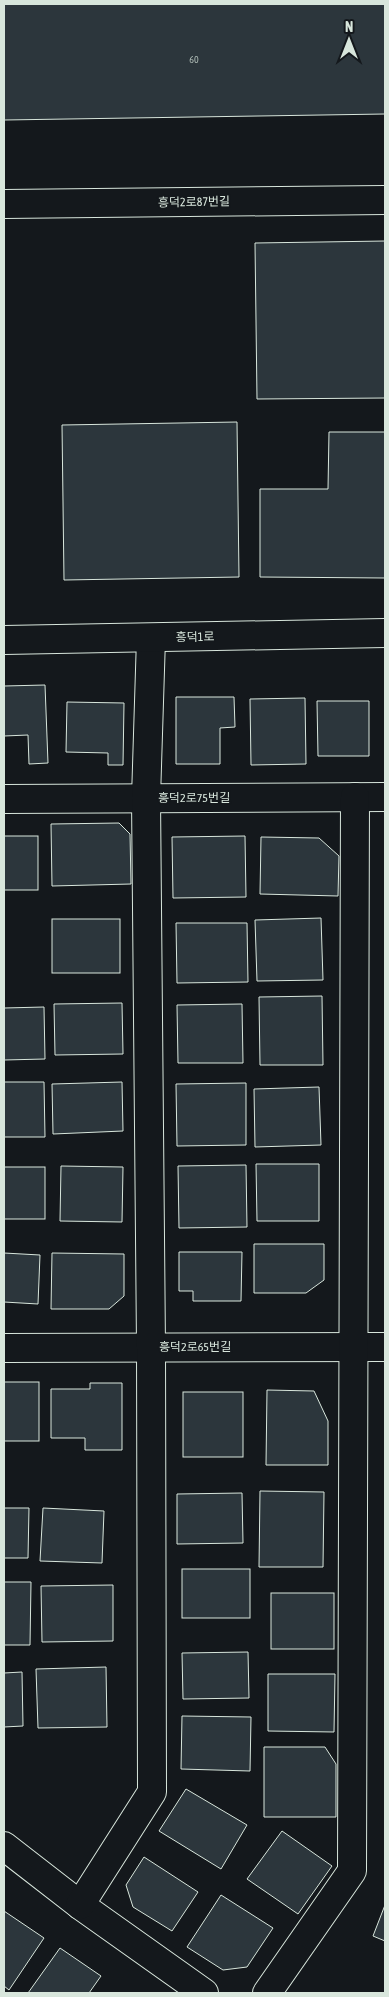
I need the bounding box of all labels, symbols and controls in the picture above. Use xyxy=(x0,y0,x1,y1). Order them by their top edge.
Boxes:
north arrow xyxy=(324,15,374,65)
text: N xyxy=(345,19,353,35)
house number: 60 xyxy=(189,54,199,65)
street label: 흥덕2로87번길 xyxy=(158,194,230,210)
street label: 흥덕1로 xyxy=(175,630,215,644)
street label: 흥덕2로75번길 xyxy=(158,791,230,805)
street label: 흥덕2로65번길 xyxy=(159,1340,231,1354)

